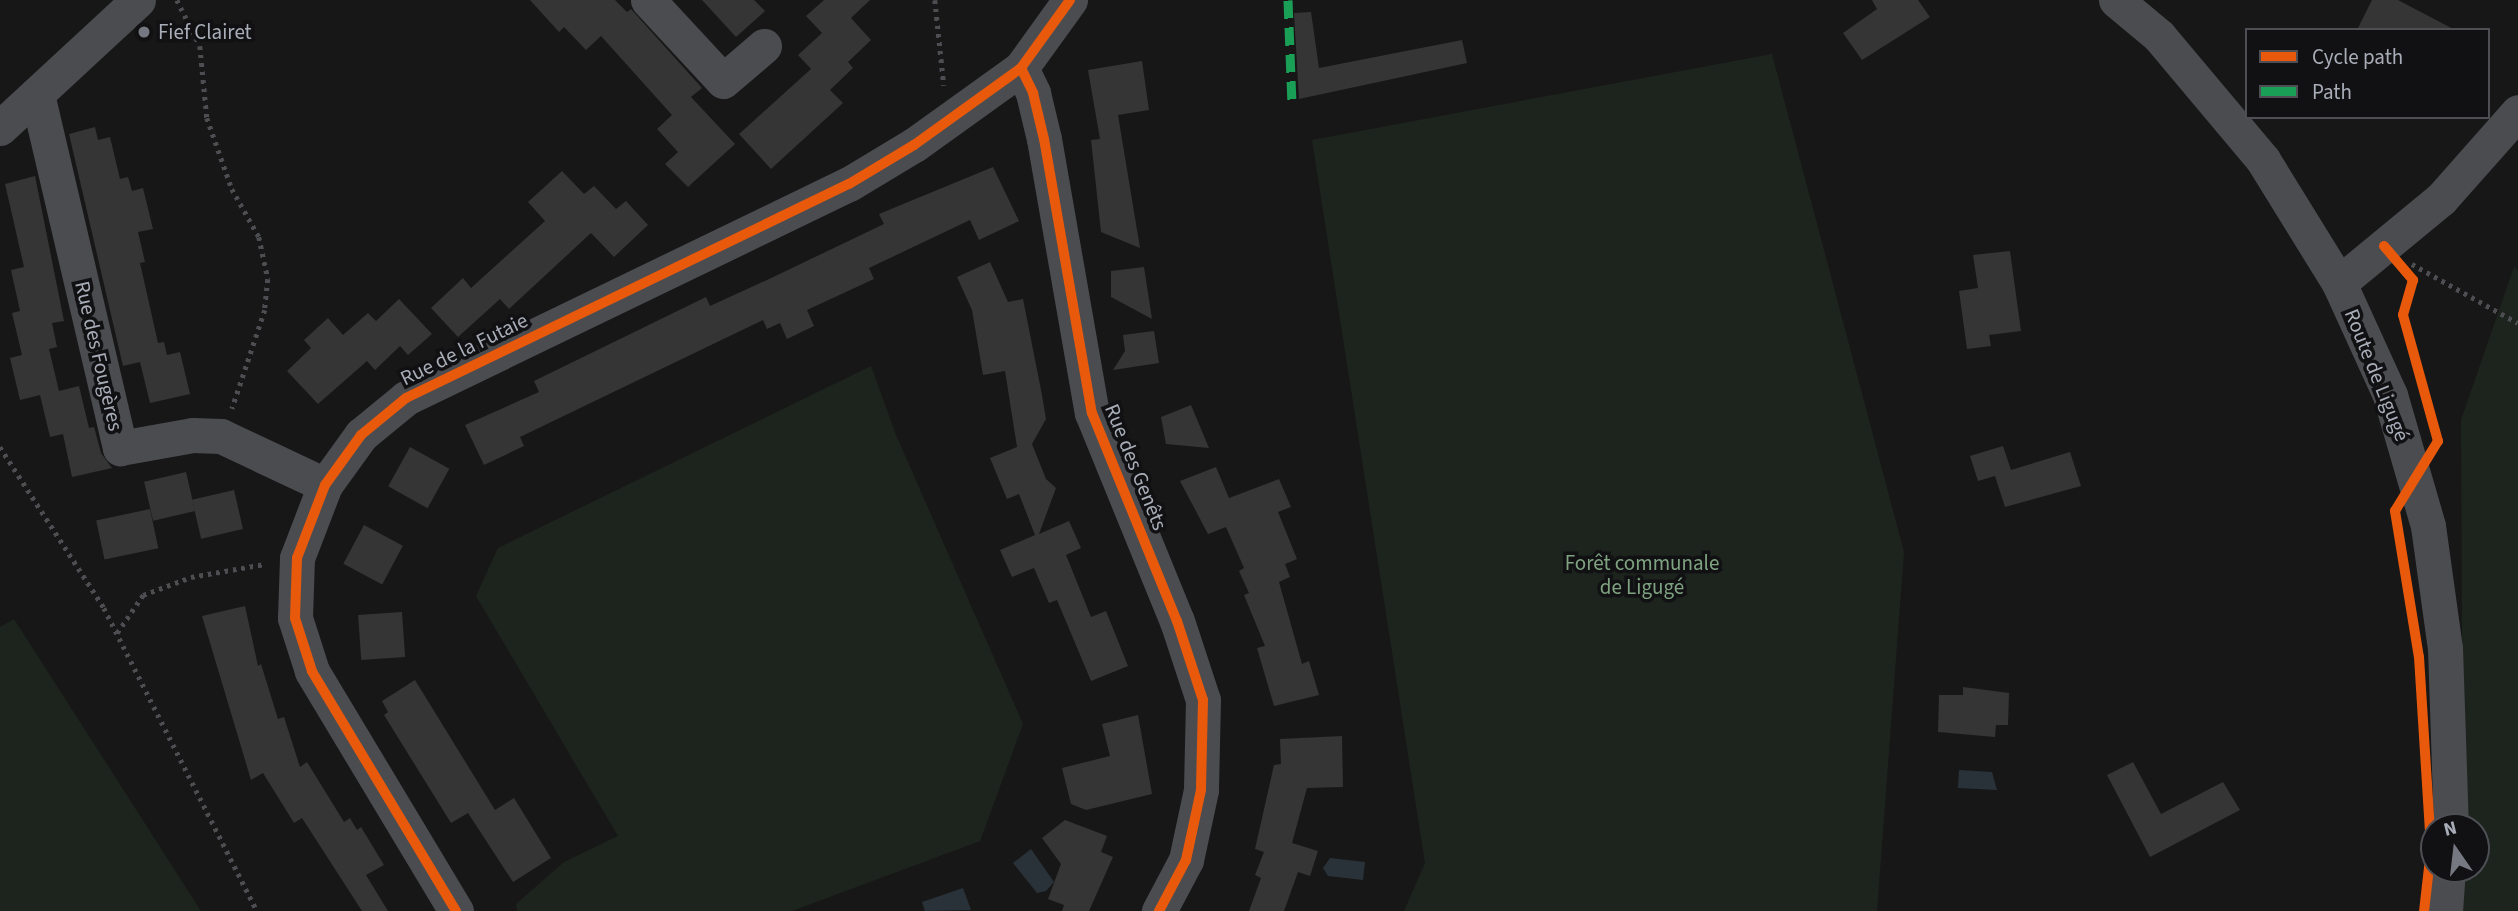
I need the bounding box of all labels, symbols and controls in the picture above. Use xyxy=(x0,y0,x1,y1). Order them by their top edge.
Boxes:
place label: Fief Clairet xyxy=(158,19,252,45)
marker: Fief Clairet xyxy=(136,24,152,40)
legend xyxy=(2245,28,2490,119)
text: Cycle path xyxy=(2312,42,2403,72)
text: Path xyxy=(2312,77,2352,107)
street label: Rue des Fougères xyxy=(70,279,128,433)
street label: Route de Ligugé xyxy=(2339,305,2415,445)
street label: Rue de la Futaie xyxy=(396,307,532,391)
street label: Rue des Genêts xyxy=(1099,400,1173,534)
park label: Forêt communale de Ligugé xyxy=(1565,550,1719,600)
north arrow xyxy=(2420,813,2490,883)
text: N xyxy=(2441,814,2460,844)

